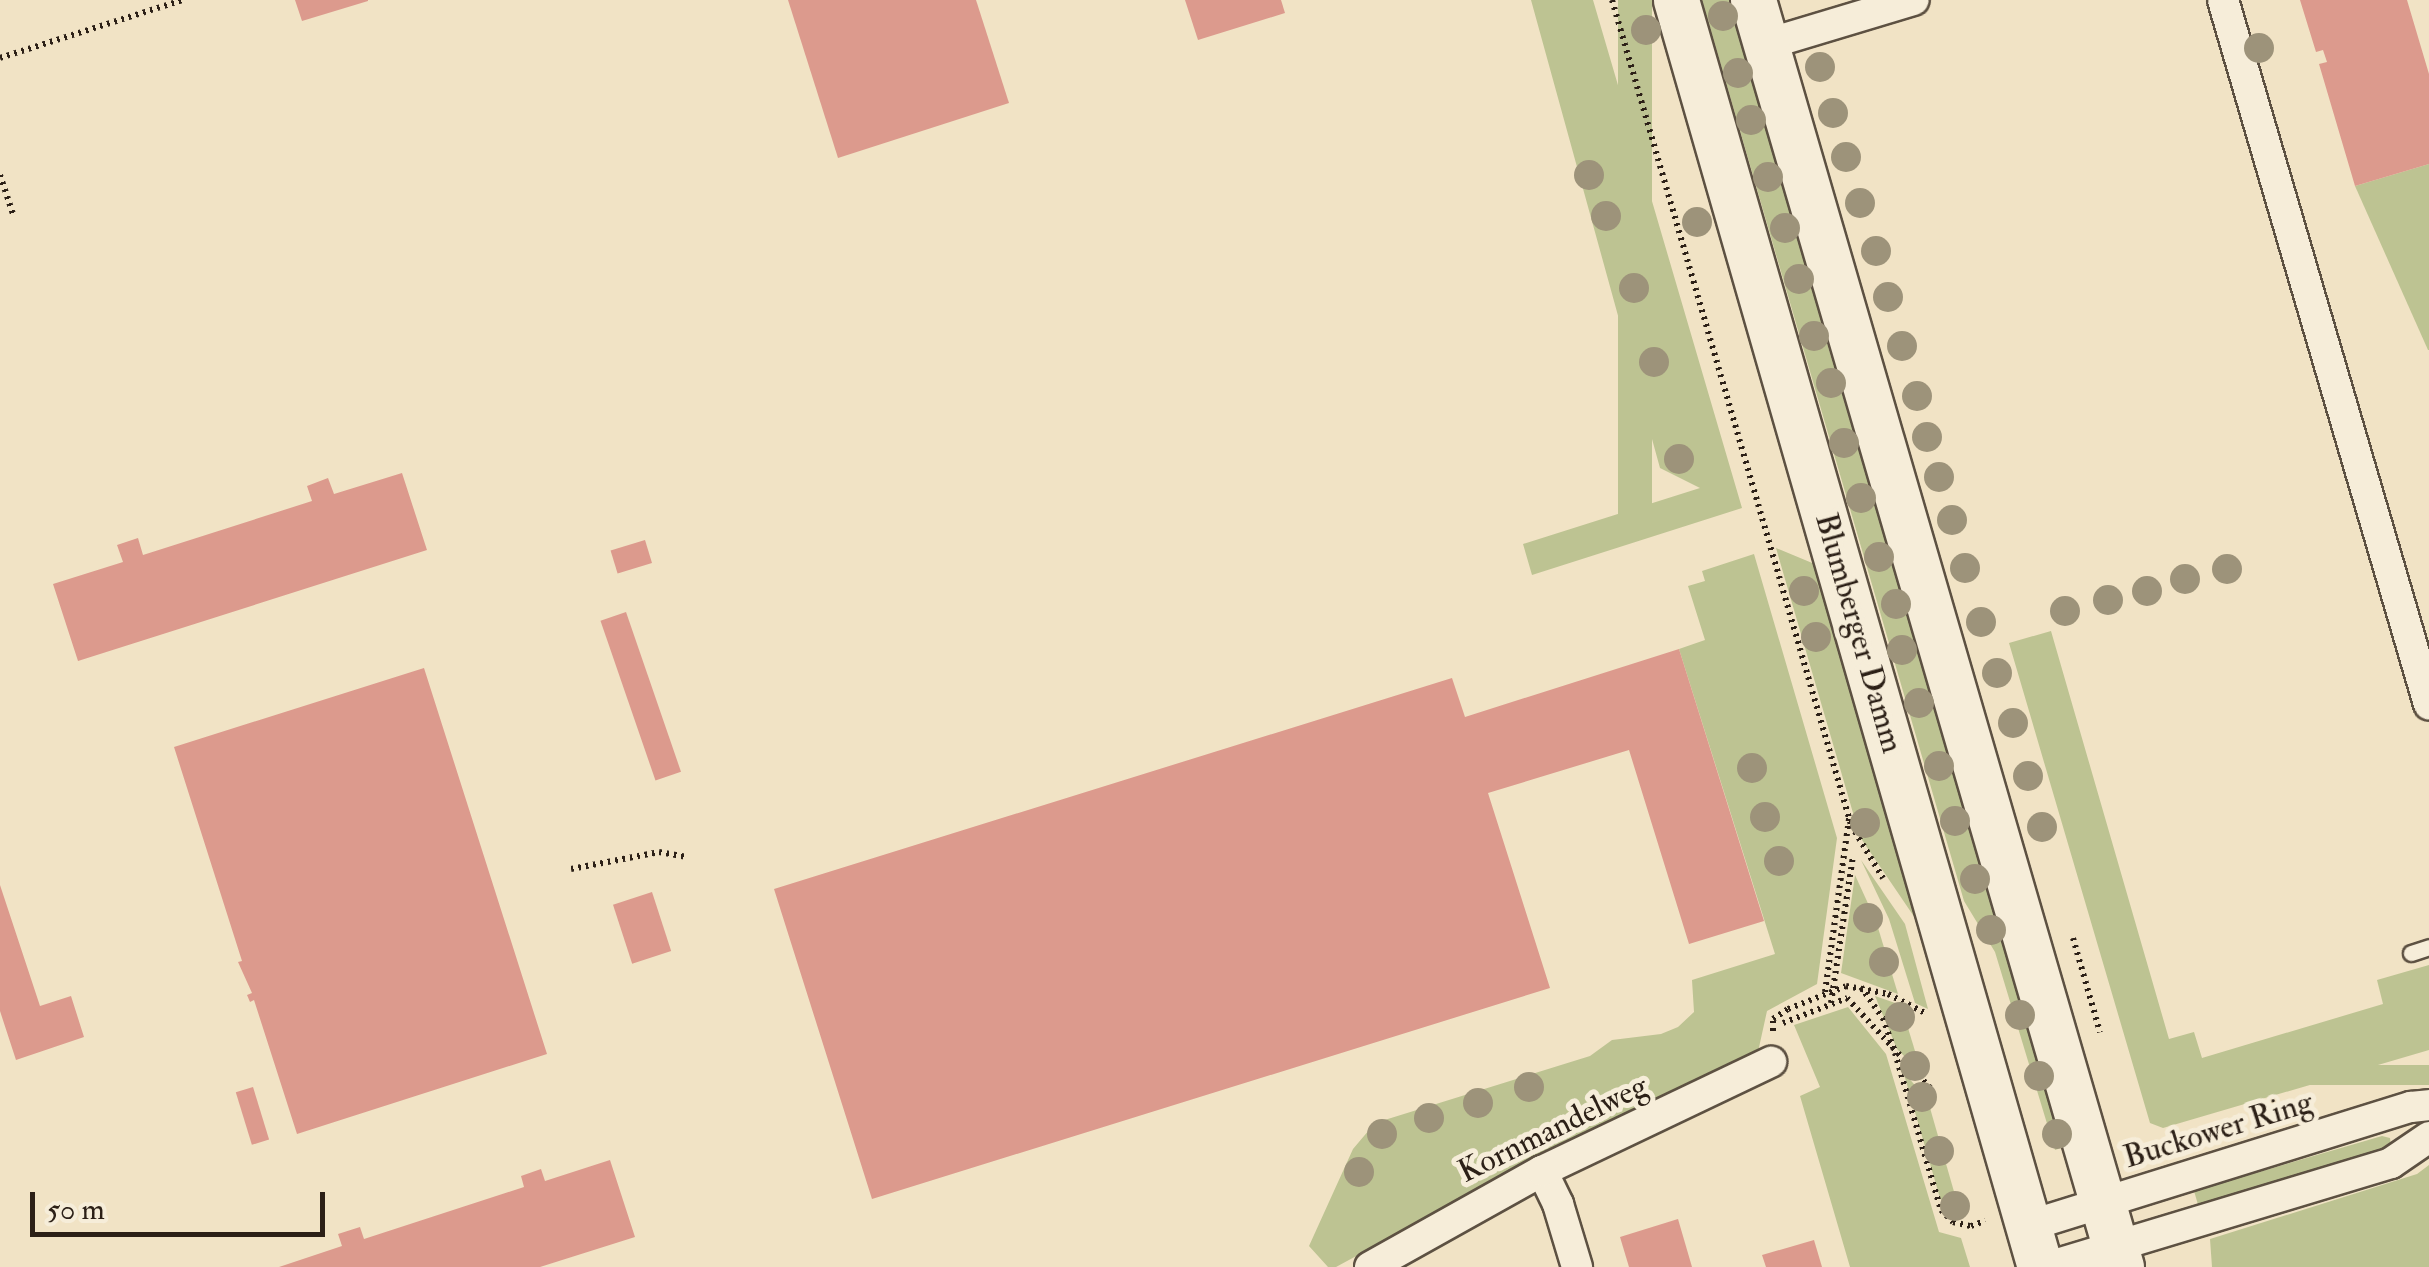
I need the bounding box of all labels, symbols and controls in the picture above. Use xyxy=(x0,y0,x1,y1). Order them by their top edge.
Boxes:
street label: Blumberger Damm xyxy=(1806,509,1912,757)
street label: Kornmandelweg xyxy=(1452,1067,1654,1191)
street label: Buckower Ring xyxy=(2119,1083,2317,1177)
scale bar xyxy=(35,1172,330,1234)
text: 50 m xyxy=(47,1191,105,1228)

